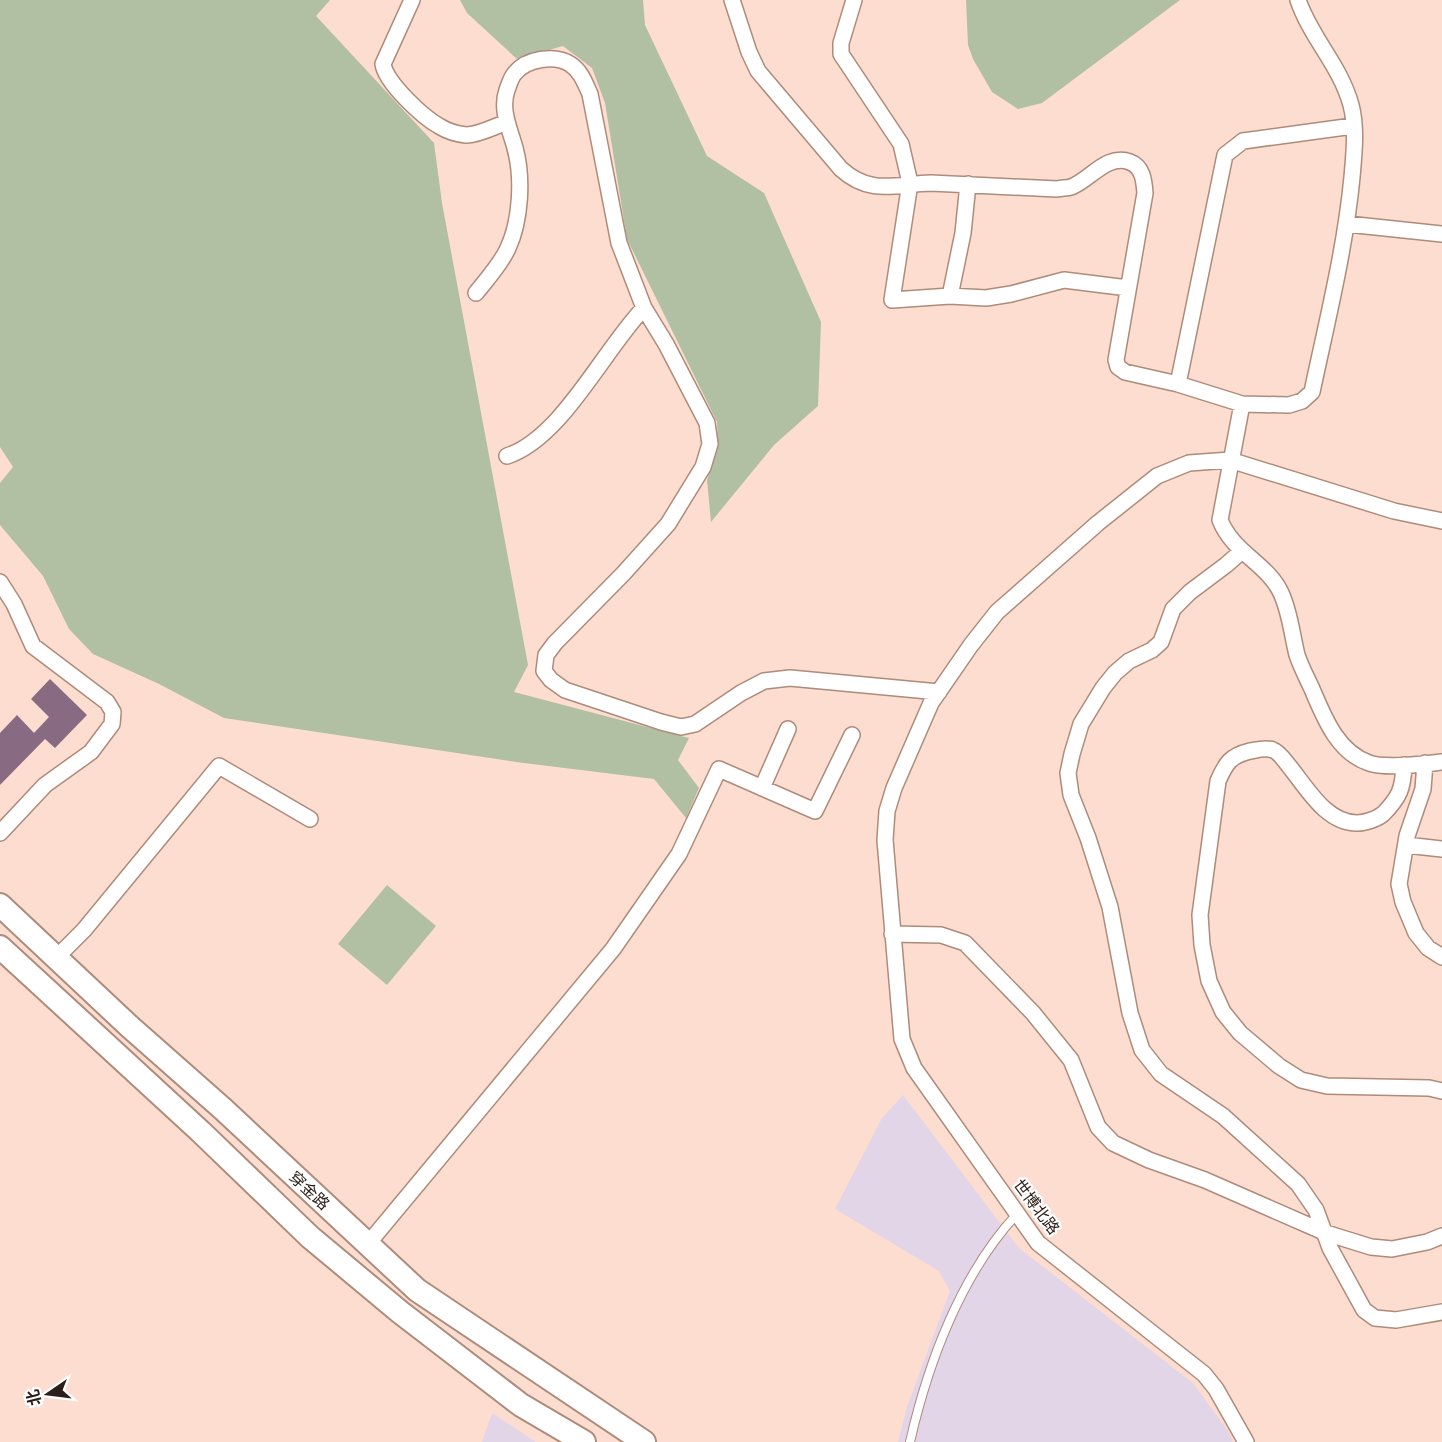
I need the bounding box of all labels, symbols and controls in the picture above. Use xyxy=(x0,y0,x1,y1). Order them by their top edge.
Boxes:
street label: 穿金路 xyxy=(284,1167,334,1215)
street label: 世博北路 xyxy=(1008,1175,1064,1239)
north arrow xyxy=(18,1364,78,1424)
text: 北 xyxy=(22,1387,47,1408)

